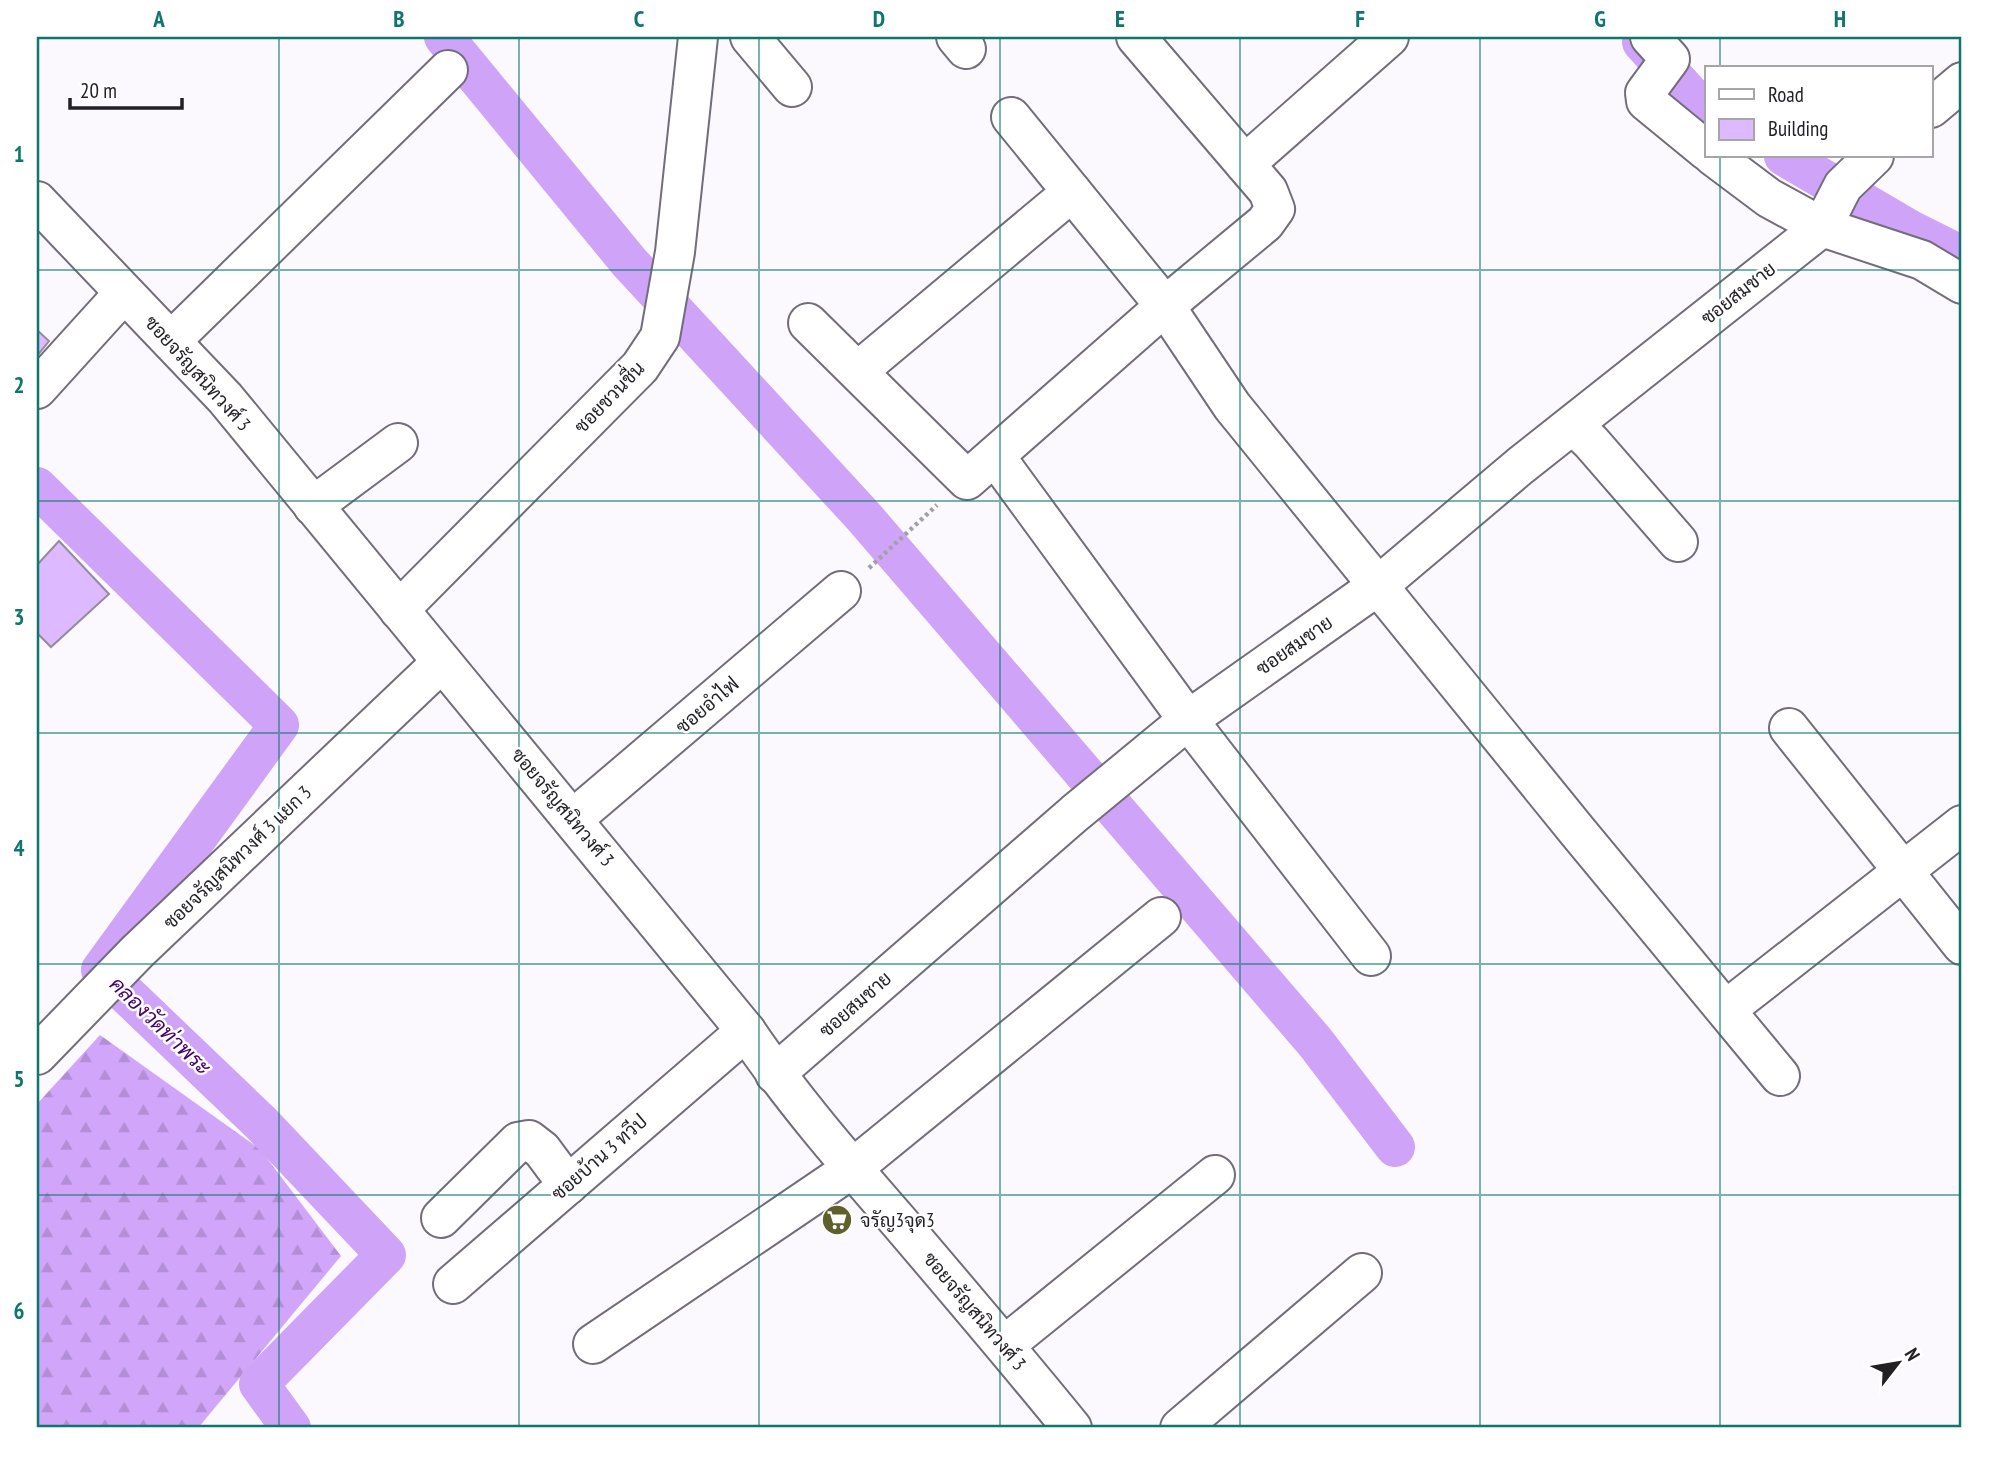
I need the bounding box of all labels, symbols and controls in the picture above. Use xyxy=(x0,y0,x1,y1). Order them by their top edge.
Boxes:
text: A xyxy=(152,4,165,33)
text: B xyxy=(393,4,405,33)
text: C xyxy=(634,4,645,33)
text: D xyxy=(873,4,885,33)
text: E xyxy=(1115,4,1125,33)
text: F xyxy=(1355,4,1365,33)
text: G xyxy=(1594,4,1606,33)
text: H xyxy=(1834,4,1846,33)
scale bar xyxy=(70,66,182,110)
legend xyxy=(1705,66,1932,158)
text: 20 m xyxy=(80,77,117,104)
text: Road xyxy=(1768,81,1804,108)
text: Building xyxy=(1768,115,1828,142)
text: 1 xyxy=(14,139,25,168)
street label: ซอยสมชาย xyxy=(1696,256,1780,330)
street label: ซอยจรัญสนิทวงศ์ 3 xyxy=(140,310,256,436)
street label: ซอยชวนชื่น xyxy=(565,353,649,438)
text: 2 xyxy=(14,370,25,399)
text: 3 xyxy=(14,602,25,631)
street label: ซอยสมชาย xyxy=(1251,610,1337,680)
street label: ซอยอำไฟ xyxy=(670,672,744,738)
street label: ซอยจรัญสนิทวงศ์ 3 xyxy=(506,743,620,871)
street label: ซอยจรัญสนิทวงศ์ 3 แยก 3 xyxy=(158,780,316,934)
text: 4 xyxy=(14,833,25,862)
street label: ซอยสมชาย xyxy=(814,966,896,1042)
water label: คลองวัดท่าพระ xyxy=(104,971,217,1081)
text: 5 xyxy=(14,1064,25,1093)
street label: ซอยบ้าน 3 ทวีป xyxy=(546,1109,652,1205)
supermarket icon: จรัญ3จุด3 xyxy=(820,1203,854,1237)
place label: จรัญ3จุด3 xyxy=(860,1208,934,1233)
street label: ซอยจรัญสนิทวงศ์ 3 xyxy=(918,1247,1032,1375)
text: 6 xyxy=(14,1296,25,1325)
north arrow xyxy=(1862,1328,1932,1398)
text: N xyxy=(1900,1344,1926,1365)

